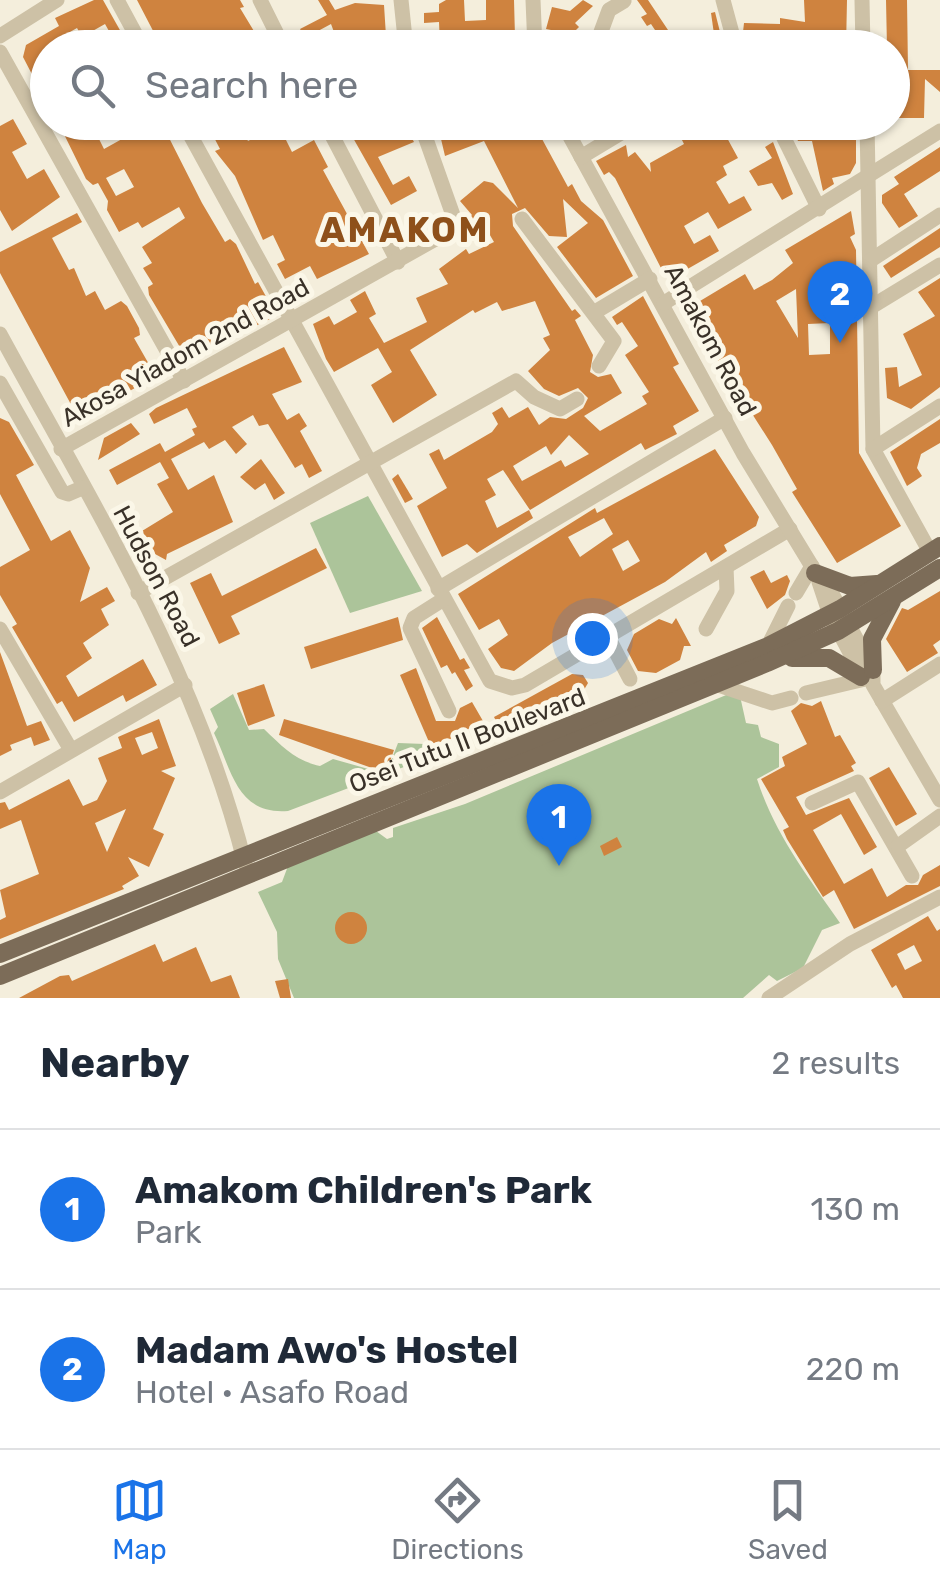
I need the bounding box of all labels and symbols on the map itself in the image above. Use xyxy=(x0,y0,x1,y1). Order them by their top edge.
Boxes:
district label: AMAKOM xyxy=(320,209,490,251)
street label: Amakom Road xyxy=(659,260,763,421)
pin: 2 xyxy=(808,260,872,343)
street label: Akosa Yiadom 2nd Road xyxy=(56,272,314,433)
street label: Hudson Road xyxy=(107,501,206,652)
your location xyxy=(567,613,618,664)
street label: Osei Tutu II Boulevard xyxy=(345,682,589,799)
pin: 1 xyxy=(526,784,592,866)

